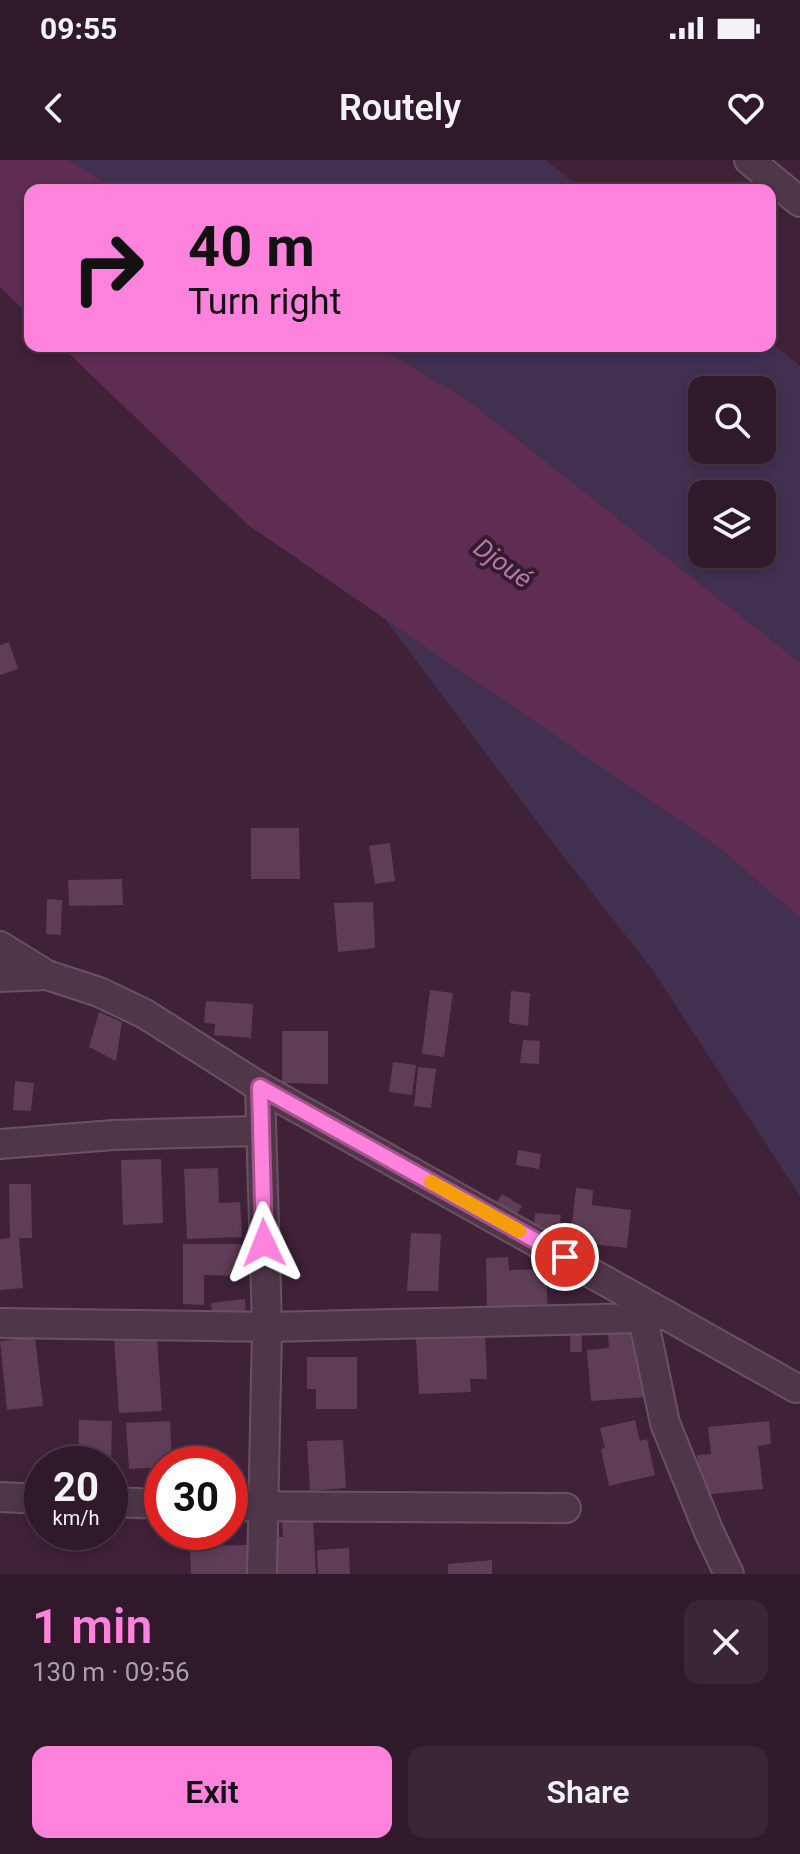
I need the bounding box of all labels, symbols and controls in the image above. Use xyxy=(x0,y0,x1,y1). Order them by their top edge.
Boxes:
text: 09:55 xyxy=(40,11,117,46)
icon: back xyxy=(32,86,76,130)
icon: heart xyxy=(724,86,768,130)
text: Routely xyxy=(339,87,461,129)
text: 40 m xyxy=(188,214,315,280)
icon: right xyxy=(56,216,160,320)
text: Turn right xyxy=(188,281,341,323)
map controls xyxy=(688,376,776,568)
button: search xyxy=(688,376,776,464)
button: layers xyxy=(688,480,776,568)
water label: Djoué xyxy=(468,532,538,594)
position arrow xyxy=(222,1201,306,1285)
pin xyxy=(531,1223,599,1291)
icon: arrive xyxy=(543,1235,587,1279)
speed limit sign: 30 xyxy=(144,1446,248,1550)
text: 20 xyxy=(53,1464,99,1511)
text: km/h xyxy=(53,1506,99,1530)
text: 1 min xyxy=(32,1598,152,1655)
button: close xyxy=(684,1600,768,1684)
text: 130 m · 09:56 xyxy=(32,1657,190,1687)
button: Exit xyxy=(32,1746,392,1838)
button: Share xyxy=(408,1746,768,1838)

